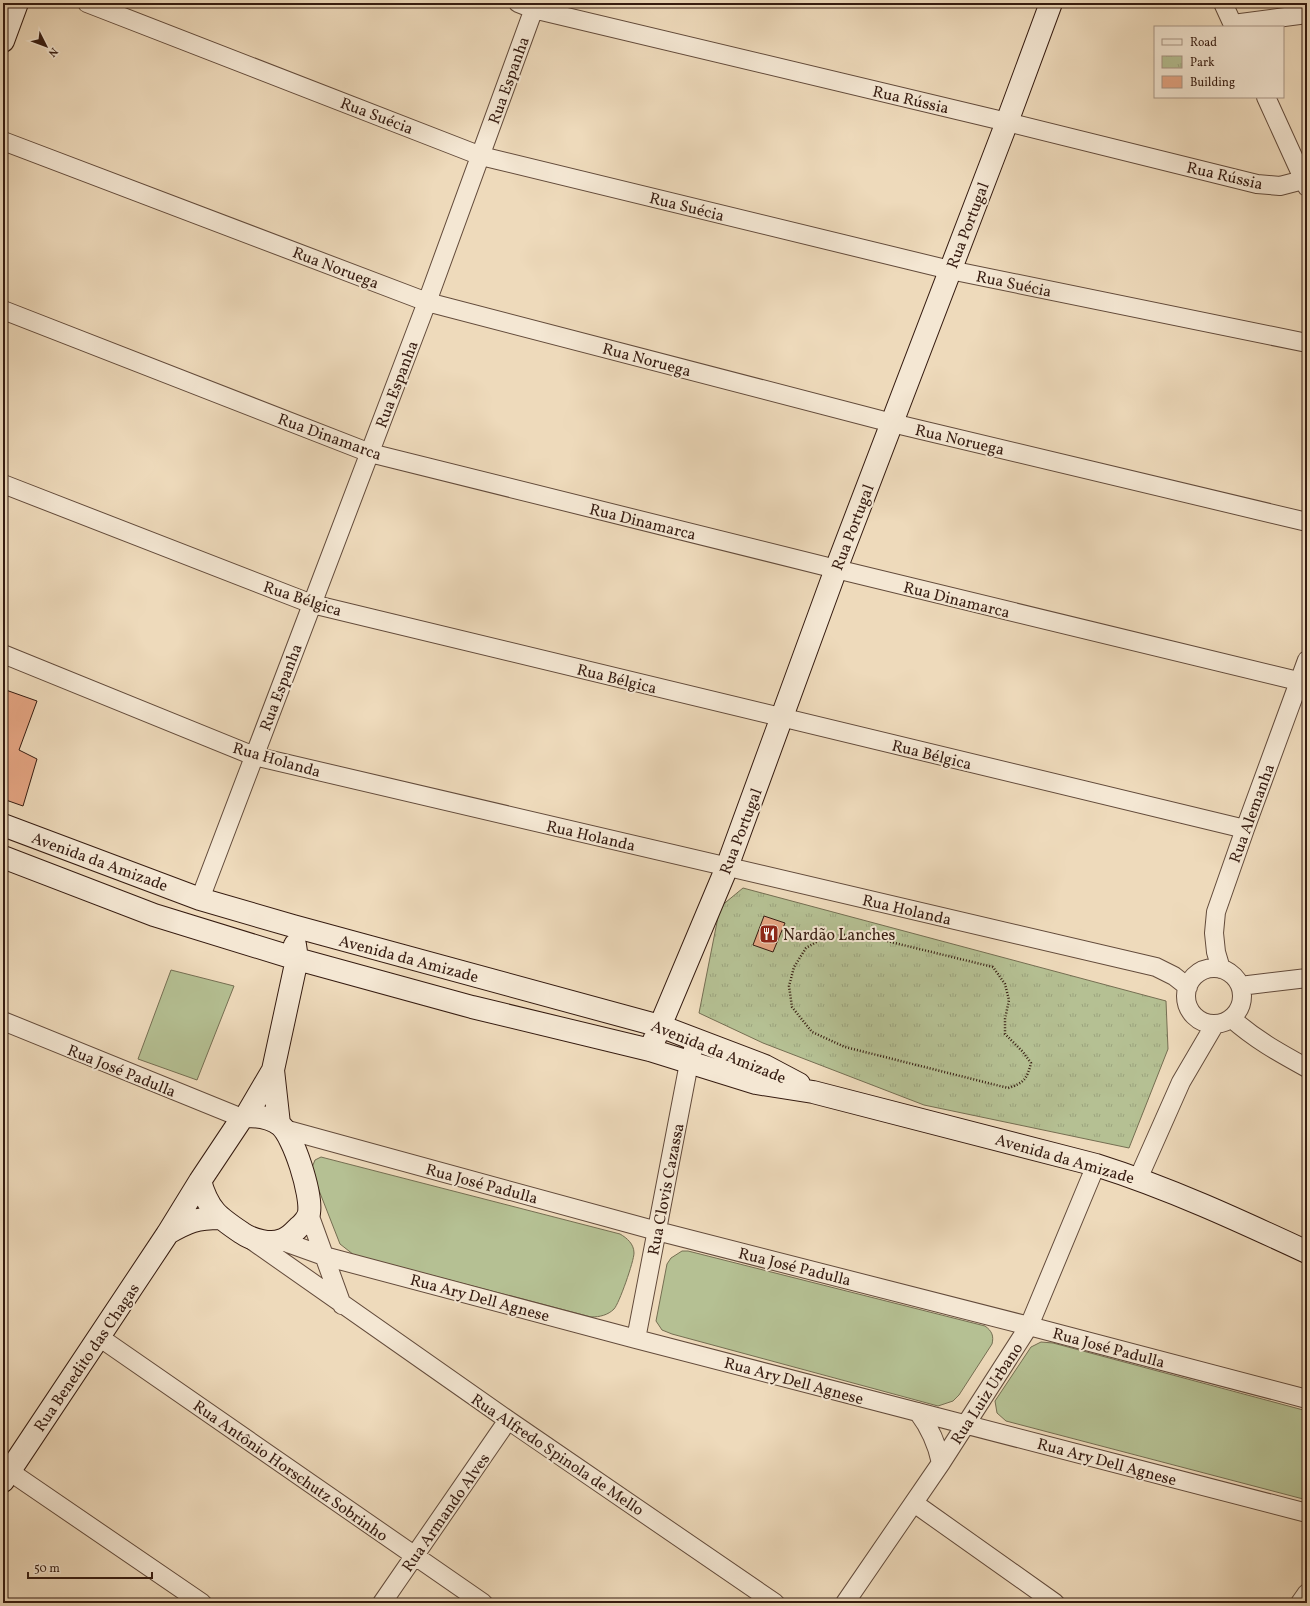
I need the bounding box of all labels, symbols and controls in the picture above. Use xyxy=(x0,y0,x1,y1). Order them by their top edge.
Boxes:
north arrow xyxy=(26,26,66,66)
legend xyxy=(1154,26,1284,98)
street label: Rua Espanha xyxy=(484,34,536,128)
text: Road xyxy=(1190,35,1217,51)
text: N xyxy=(44,44,61,60)
text: Park xyxy=(1190,55,1215,71)
text: Building xyxy=(1190,75,1235,91)
street label: Rua Rússia xyxy=(870,82,951,120)
street label: Rua Suécia xyxy=(337,93,416,141)
street label: Rua Rússia xyxy=(1184,158,1265,196)
street label: Rua Portugal xyxy=(942,179,995,272)
street label: Rua Suécia xyxy=(647,188,726,228)
street label: Rua Noruega xyxy=(289,242,382,295)
street label: Rua Suécia xyxy=(974,266,1053,304)
street label: Rua Espanha xyxy=(371,338,425,432)
street label: Rua Noruega xyxy=(600,339,693,383)
street label: Rua Dinamarca xyxy=(274,409,384,467)
street label: Rua Noruega xyxy=(913,420,1006,462)
street label: Rua Portugal xyxy=(827,481,880,574)
street label: Rua Dinamarca xyxy=(587,499,698,547)
street label: Rua Bélgica xyxy=(260,577,345,623)
street label: Rua Dinamarca xyxy=(901,577,1012,625)
street label: Rua Espanha xyxy=(255,641,309,735)
street label: Rua Bélgica xyxy=(574,659,659,700)
street label: Rua Bélgica xyxy=(889,735,974,776)
street label: Rua Holanda xyxy=(230,738,323,784)
street label: Rua Alemanha xyxy=(1225,761,1281,866)
street label: Rua Portugal xyxy=(715,785,768,878)
street label: Rua Holanda xyxy=(544,816,637,858)
street label: Avenida da Amizade xyxy=(28,828,171,898)
street label: Rua Holanda xyxy=(860,890,953,932)
restaurant icon: Nardão Lanches xyxy=(758,923,780,945)
place label: Nardão Lanches xyxy=(783,925,896,947)
street label: Avenida da Amizade xyxy=(336,931,481,989)
street label: Avenida da Amizade xyxy=(647,1016,789,1090)
street label: Rua José Padulla xyxy=(64,1040,179,1104)
street label: Rua Clovis Cazassa xyxy=(643,1121,691,1257)
street label: Avenida da Amizade xyxy=(992,1130,1137,1190)
street label: Rua José Padulla xyxy=(423,1159,540,1210)
street label: Rua José Padulla xyxy=(736,1243,853,1293)
street label: Rua Ary Dell Agnese xyxy=(407,1270,552,1328)
street label: Rua Benedito das Chagas xyxy=(30,1279,146,1437)
street label: Rua José Padulla xyxy=(1050,1323,1167,1374)
street label: Rua Luiz Urbano xyxy=(946,1339,1029,1449)
street label: Rua Ary Dell Agnese xyxy=(721,1353,866,1411)
street label: Rua Alfredo Spinola de Mello xyxy=(466,1389,648,1522)
street label: Rua Antônio Horschutz Sobrinho xyxy=(188,1396,392,1548)
street label: Rua Ary Dell Agnese xyxy=(1034,1434,1179,1492)
street label: Rua Armando Alves xyxy=(397,1449,496,1577)
scale bar xyxy=(28,1554,152,1580)
text: 50 m xyxy=(34,1561,60,1577)

